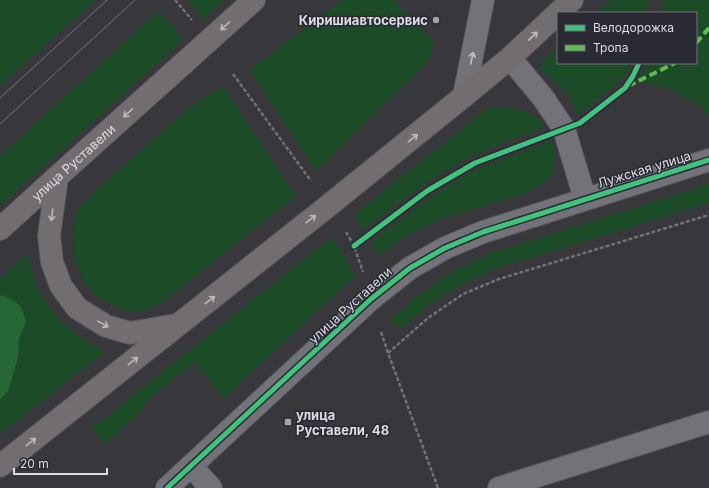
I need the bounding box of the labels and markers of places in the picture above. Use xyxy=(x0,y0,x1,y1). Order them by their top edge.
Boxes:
place label: Киришиавтосервис xyxy=(299,12,428,28)
marker: Киришиавтосервис xyxy=(431,15,441,25)
place label: улица Руставели, 48 xyxy=(296,407,389,438)
marker: улица Руставели, 48 xyxy=(283,417,293,427)

